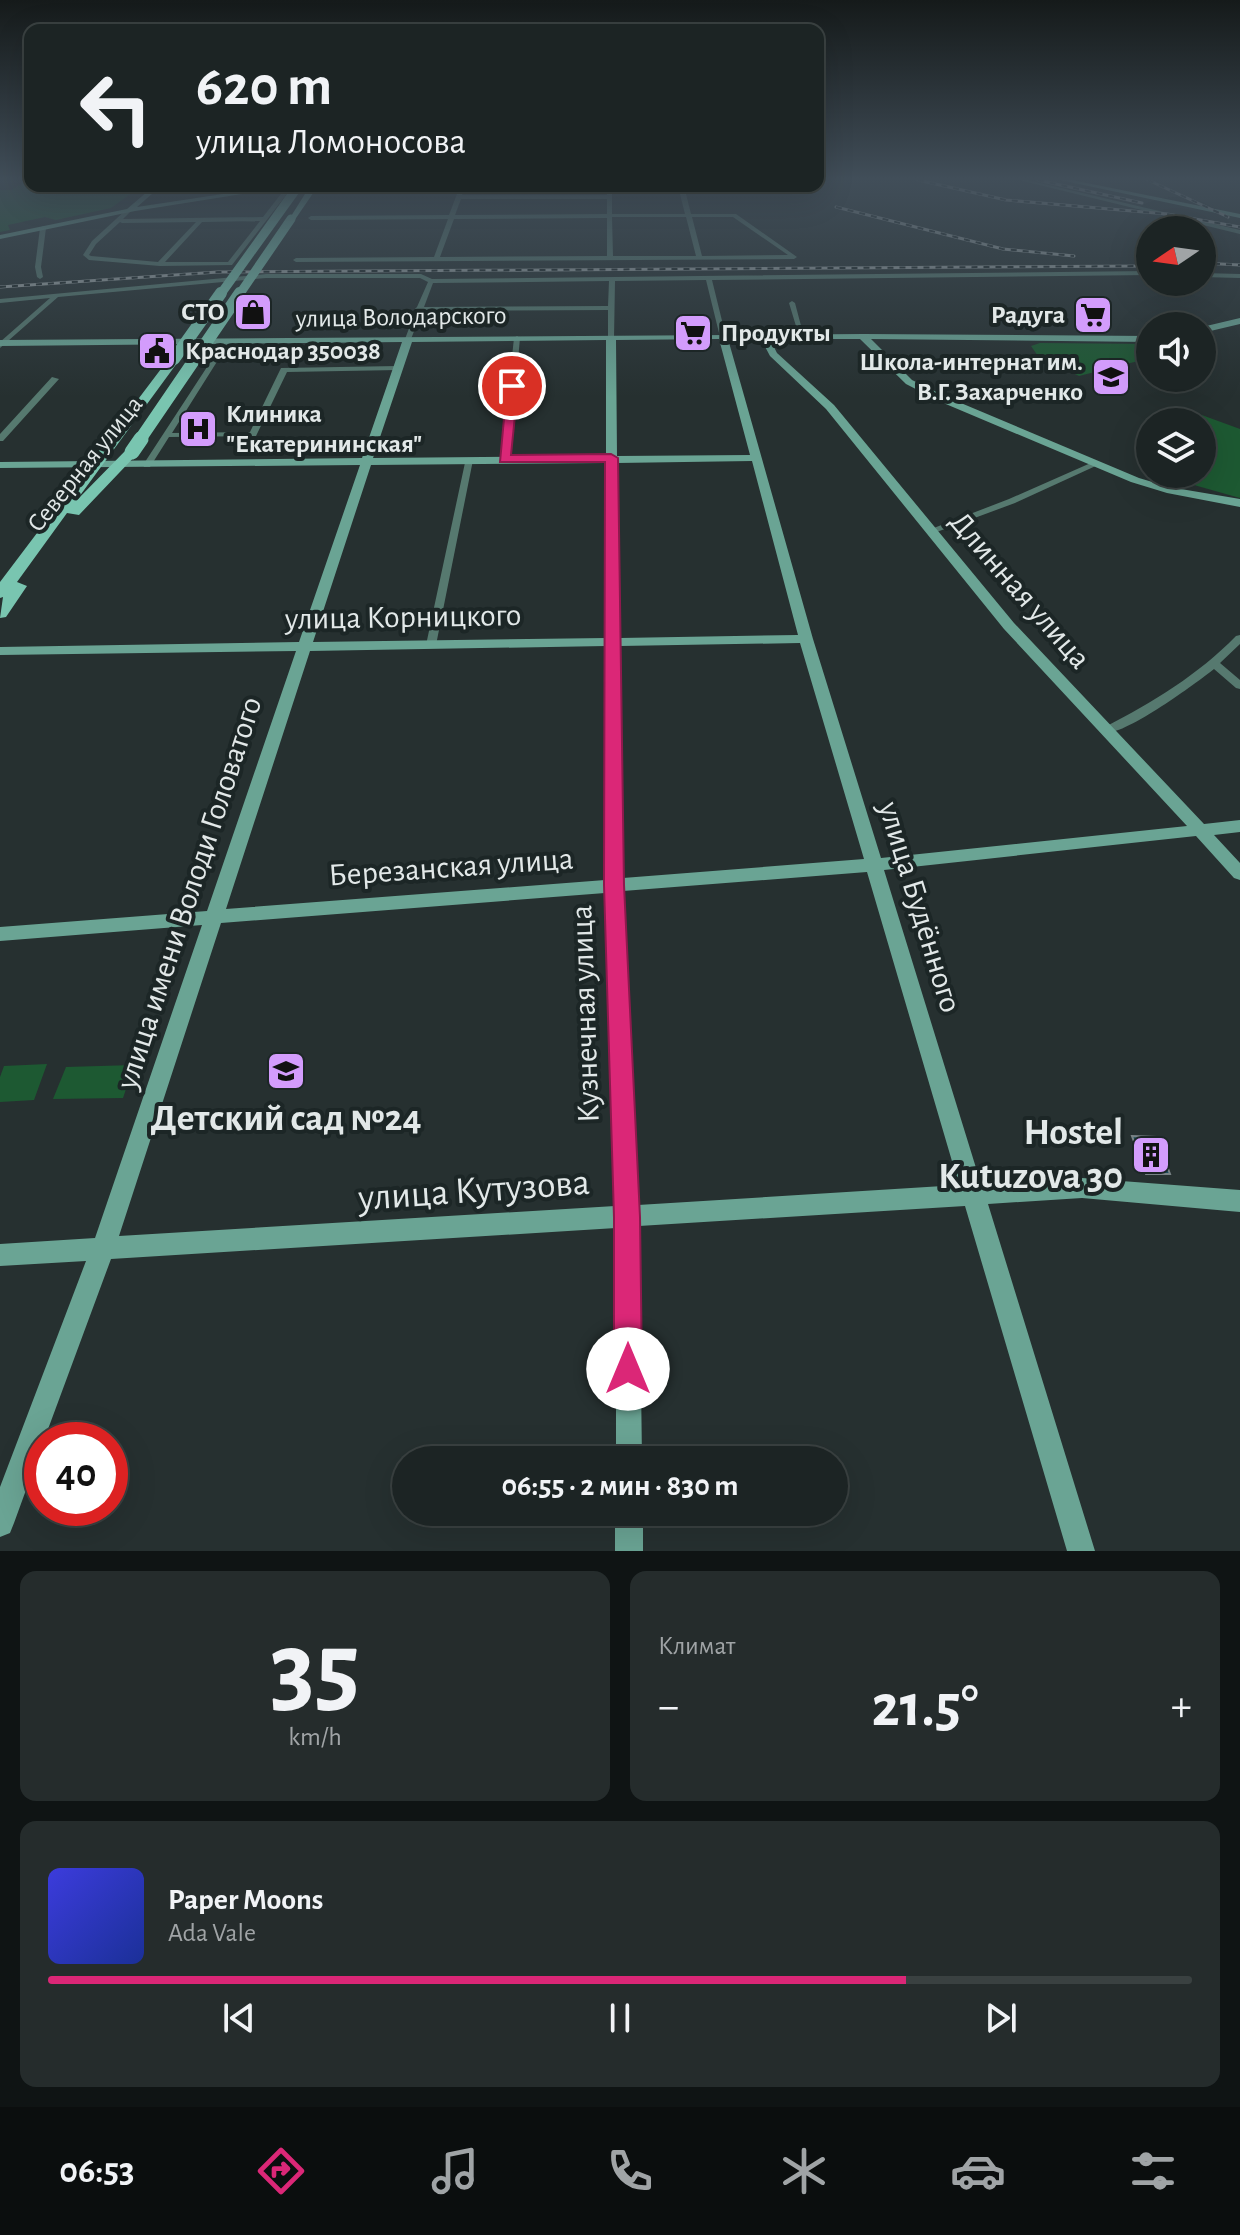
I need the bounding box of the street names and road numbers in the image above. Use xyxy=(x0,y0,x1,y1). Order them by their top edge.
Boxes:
street label: улица Володарского xyxy=(294,302,507,332)
street label: Северная улица xyxy=(22,391,148,537)
street label: Длинная улица xyxy=(943,505,1097,675)
street label: улица Корницкого xyxy=(284,599,521,635)
street label: улица имени Володи Головатого xyxy=(110,693,268,1094)
street label: улица Будённого xyxy=(872,797,967,1016)
street label: Березанская улица xyxy=(327,842,575,892)
street label: Кузнечная улица xyxy=(565,905,605,1123)
street label: улица Кутузова xyxy=(356,1164,591,1218)

